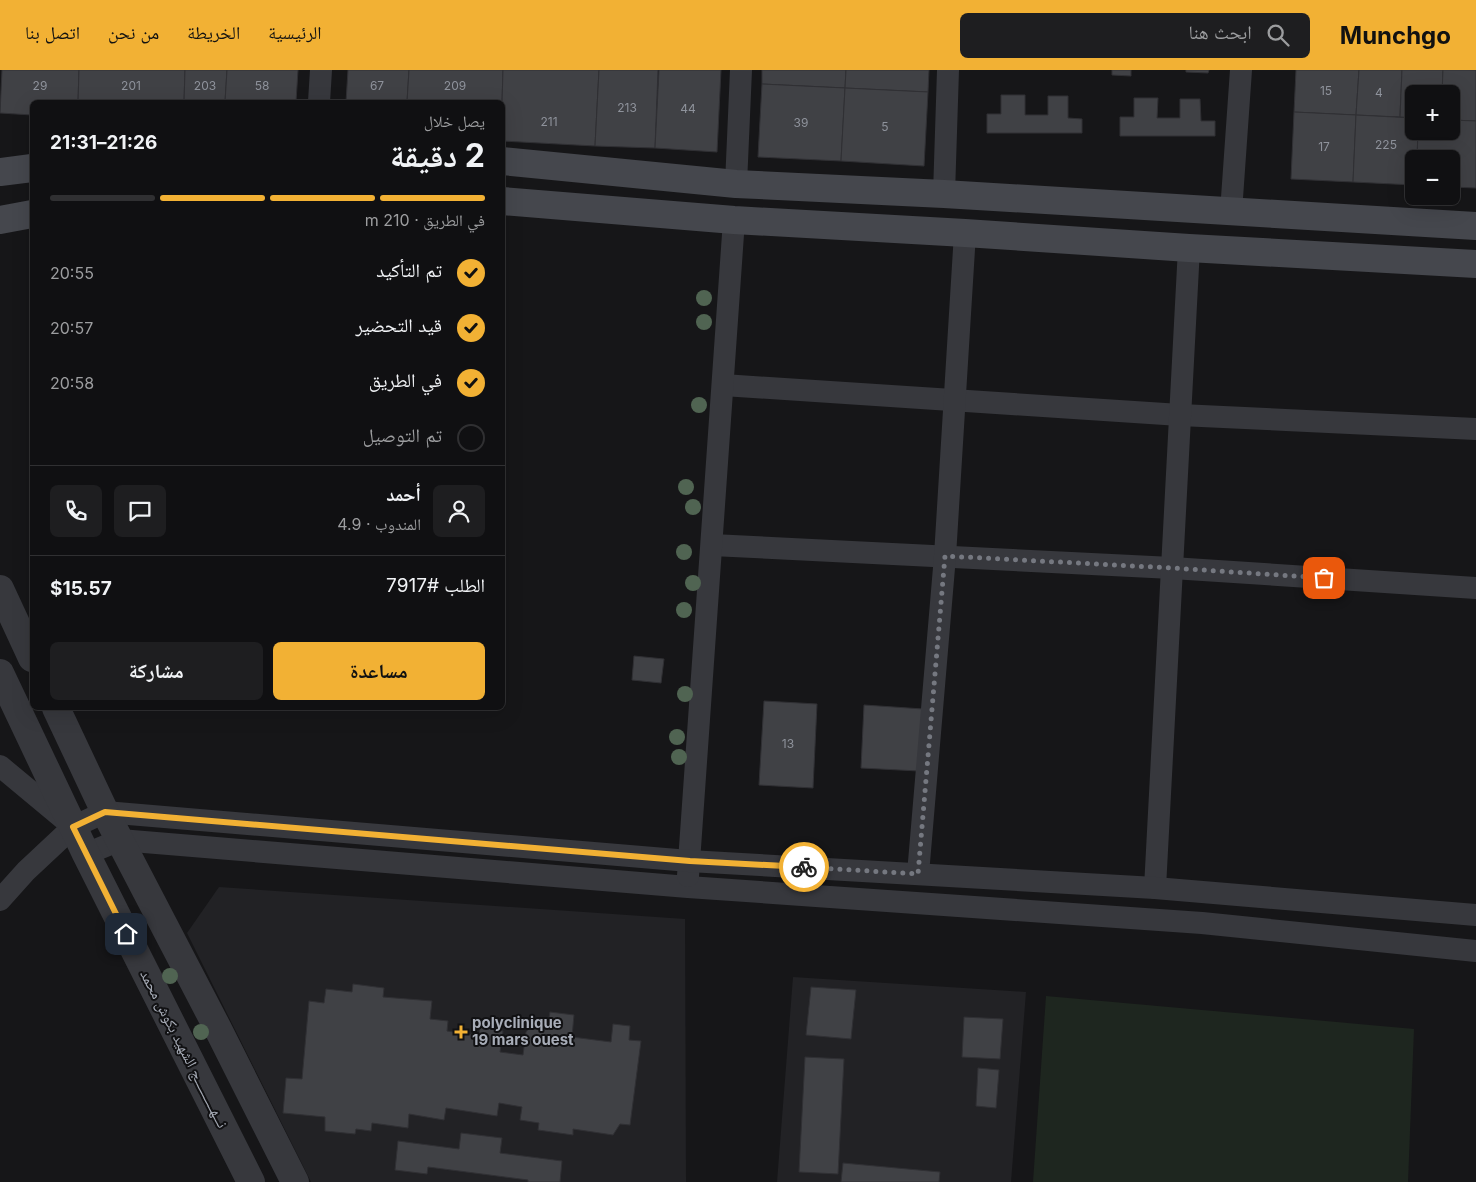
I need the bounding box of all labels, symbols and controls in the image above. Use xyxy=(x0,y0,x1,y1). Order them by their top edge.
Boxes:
search box xyxy=(960,13,1310,58)
text: ابحث هنا xyxy=(1189,21,1252,44)
icon: search xyxy=(1264,21,1292,49)
text: Munchgo xyxy=(1340,21,1451,50)
text: اتصل بنا xyxy=(25,22,80,43)
text: من نحن xyxy=(108,22,159,43)
text: الخريطة xyxy=(187,22,240,43)
text: الرئيسية xyxy=(268,22,322,43)
house number: 29 xyxy=(33,78,47,93)
house number: 201 xyxy=(121,78,141,93)
house number: 203 xyxy=(194,78,216,93)
house number: 58 xyxy=(255,78,269,93)
house number: 67 xyxy=(370,78,384,93)
house number: 209 xyxy=(444,78,466,93)
house number: 15 xyxy=(1320,83,1332,98)
house number: 4 xyxy=(1375,85,1383,100)
map controls xyxy=(1405,85,1460,205)
button: + xyxy=(1405,85,1460,140)
house number: 213 xyxy=(617,100,637,115)
house number: 44 xyxy=(680,101,696,116)
text: يصل خلال xyxy=(424,111,485,131)
house number: 211 xyxy=(540,114,558,129)
house number: 39 xyxy=(794,115,808,130)
house number: 5 xyxy=(881,119,889,134)
text: 21:26–21:31 xyxy=(50,131,157,154)
text: 2 دقيقة xyxy=(390,136,485,175)
house number: 225 xyxy=(1375,137,1397,152)
house number: 17 xyxy=(1318,139,1330,154)
button: − xyxy=(1405,150,1460,205)
text: في الطريق · 210 m xyxy=(365,210,485,230)
text: تم التأكيد xyxy=(376,259,442,282)
icon: check xyxy=(457,259,485,287)
text: 20:55 xyxy=(50,263,94,283)
text: قيد التحضير xyxy=(355,314,442,337)
icon: check xyxy=(457,314,485,342)
text: 20:57 xyxy=(50,318,93,338)
text: في الطريق xyxy=(369,369,442,392)
icon: check xyxy=(457,369,485,397)
text: 20:58 xyxy=(50,373,94,393)
text: تم التوصيل xyxy=(363,424,442,447)
text: أحمد xyxy=(386,483,421,506)
button: phone xyxy=(50,485,102,537)
button: chat xyxy=(114,485,166,537)
button: person xyxy=(433,485,485,537)
text: المندوب · 4.9 xyxy=(337,514,421,534)
pin xyxy=(1303,557,1345,599)
icon: bag xyxy=(1310,564,1338,592)
text: الطلب #7917 xyxy=(386,574,485,597)
text: $15.57 xyxy=(50,577,112,600)
button: مشاركة xyxy=(50,642,263,700)
button: مساعدة xyxy=(273,642,485,700)
house number: 13 xyxy=(782,736,794,751)
courier xyxy=(779,842,829,892)
icon: bike xyxy=(790,853,818,881)
pin xyxy=(105,913,147,955)
icon: home xyxy=(112,920,140,948)
street label: نـــهـــــــــــج الشهيد بكوش محمد xyxy=(135,967,233,1131)
place label: polyclinique 19 mars ouest xyxy=(472,1013,574,1049)
marker: polyclinique 19 mars ouest xyxy=(454,1025,468,1039)

